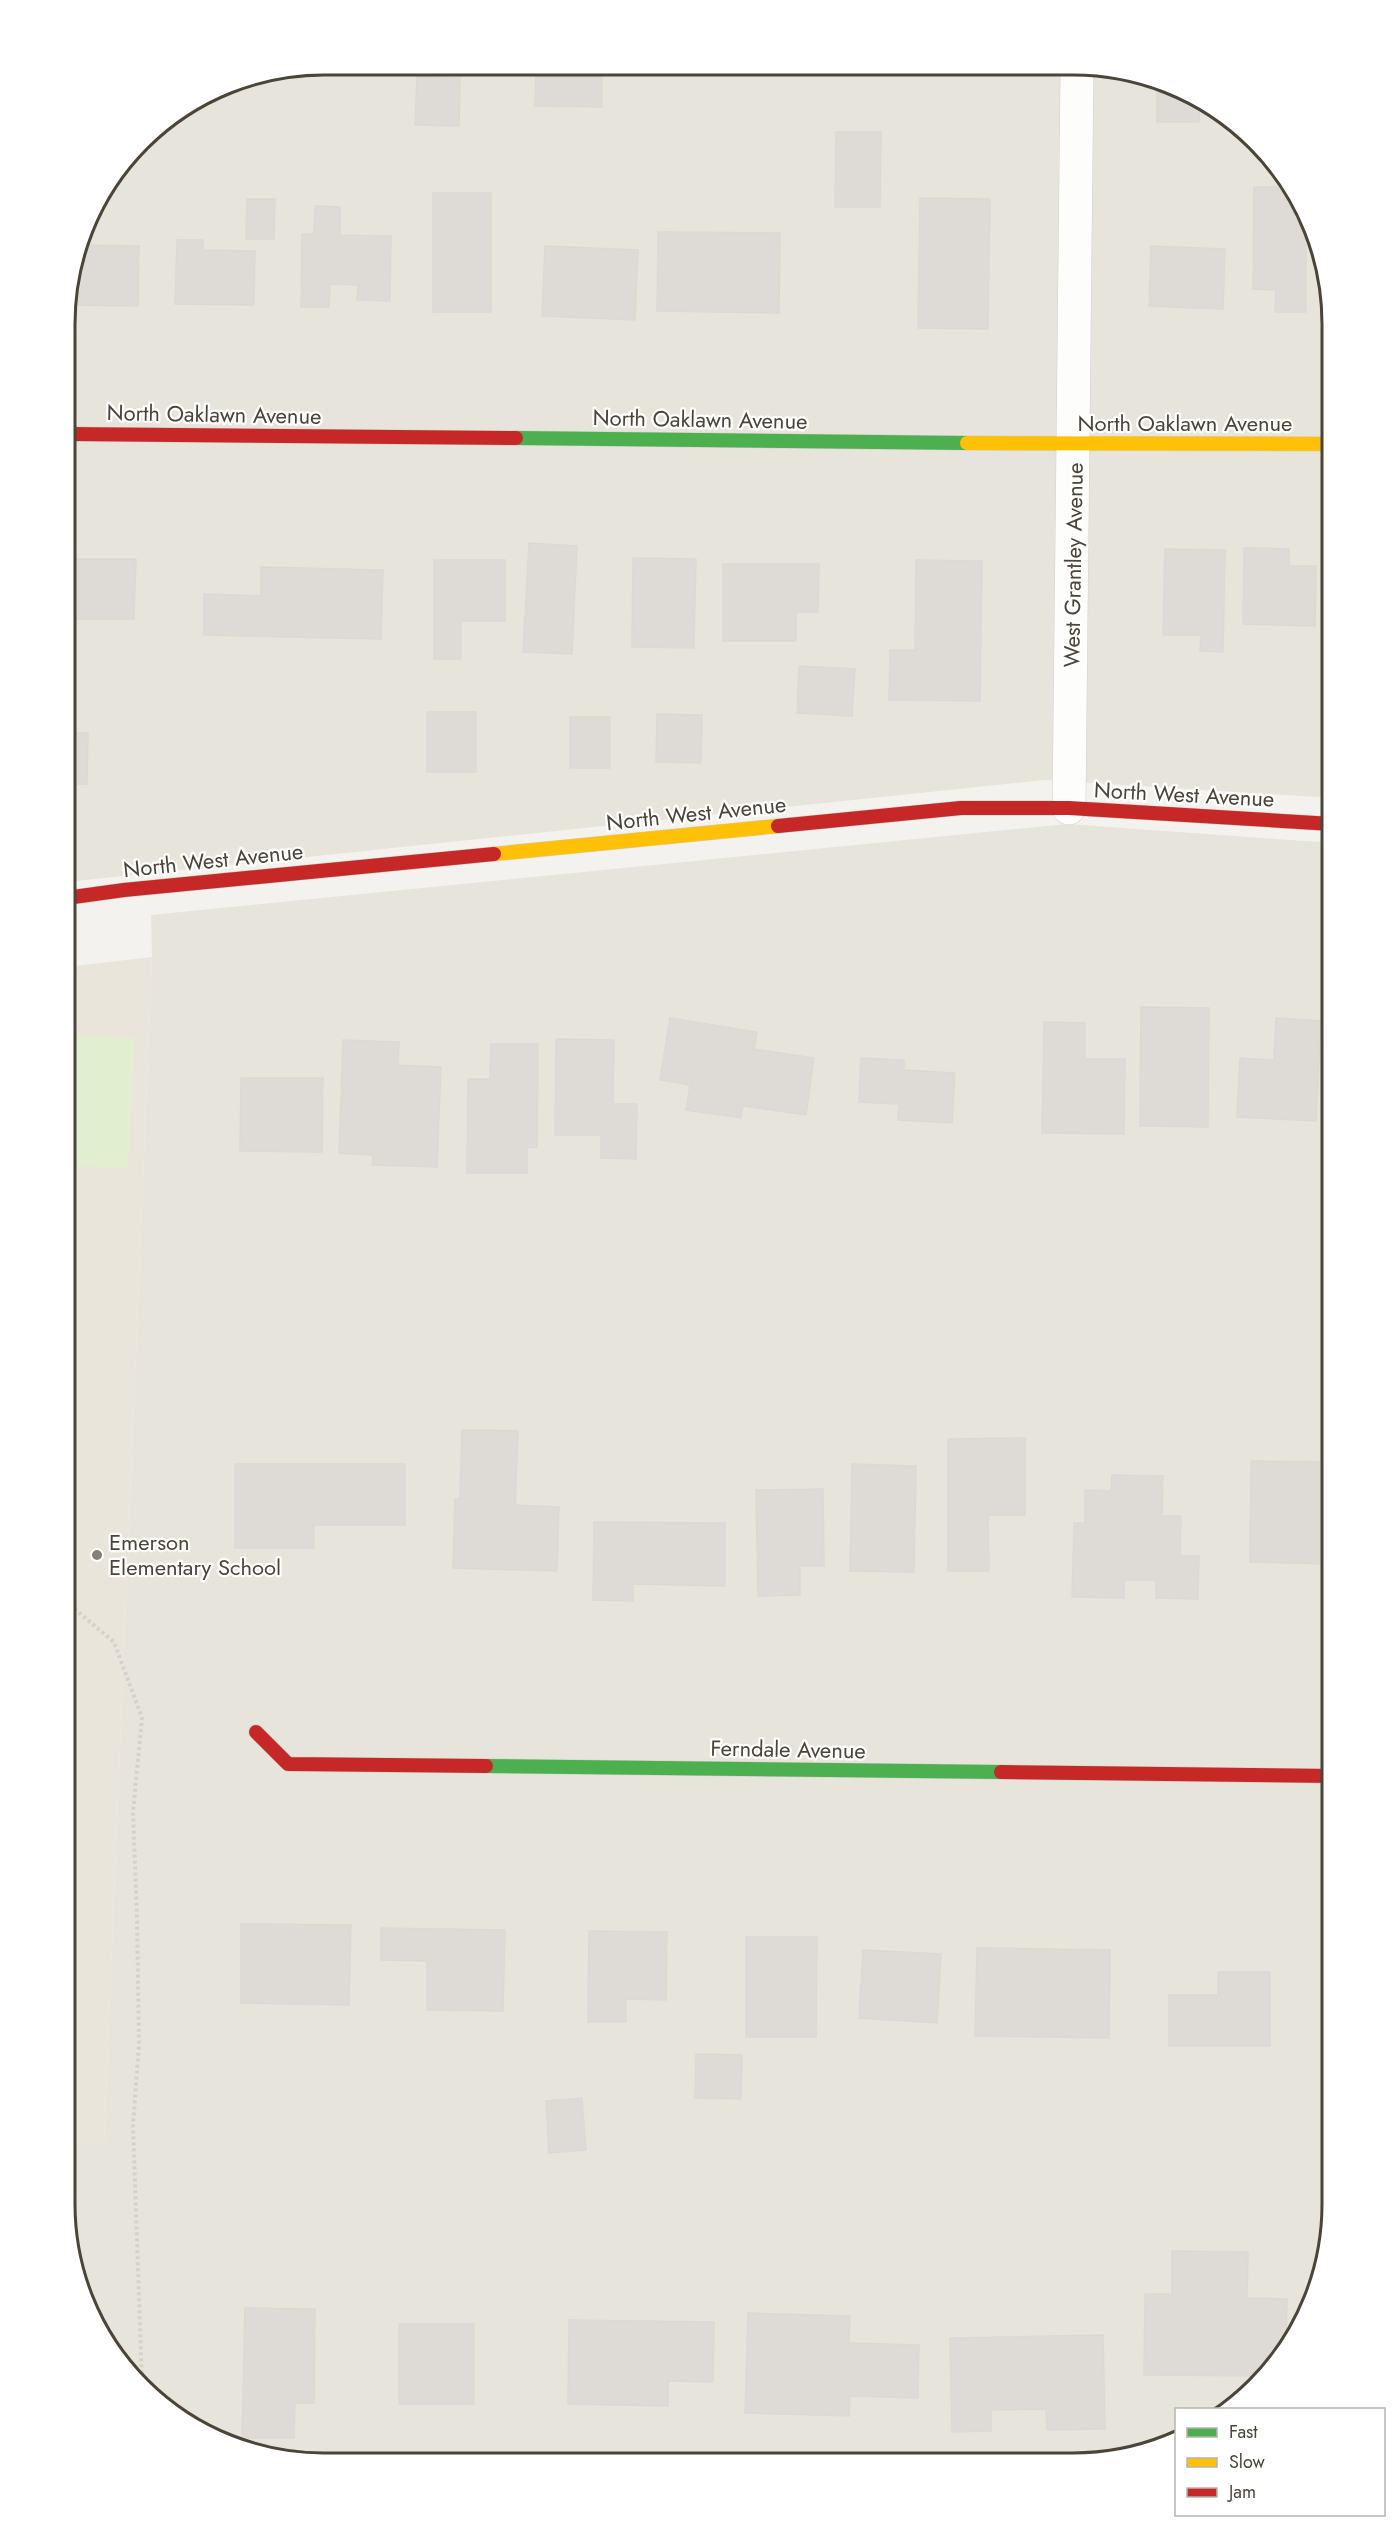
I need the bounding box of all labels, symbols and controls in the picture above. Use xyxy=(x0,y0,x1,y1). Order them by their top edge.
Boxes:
street label: North Oaklawn Avenue xyxy=(106,396,322,432)
street label: North Oaklawn Avenue xyxy=(592,401,808,437)
street label: North Oaklawn Avenue xyxy=(1078,407,1292,439)
street label: West Grantley Avenue xyxy=(1055,462,1091,668)
street label: North West Avenue xyxy=(1093,773,1275,815)
street label: North West Avenue xyxy=(604,788,788,838)
street label: North West Avenue xyxy=(121,835,305,885)
place label: Emerson Elementary School xyxy=(109,1526,281,1583)
marker: Emerson Elementary School xyxy=(90,1548,104,1562)
street label: Ferndale Avenue xyxy=(710,1732,866,1766)
legend xyxy=(1175,2408,1385,2516)
text: Fast xyxy=(1229,2419,1258,2445)
text: Slow xyxy=(1229,2449,1266,2475)
text: Jam xyxy=(1227,2479,1256,2505)

